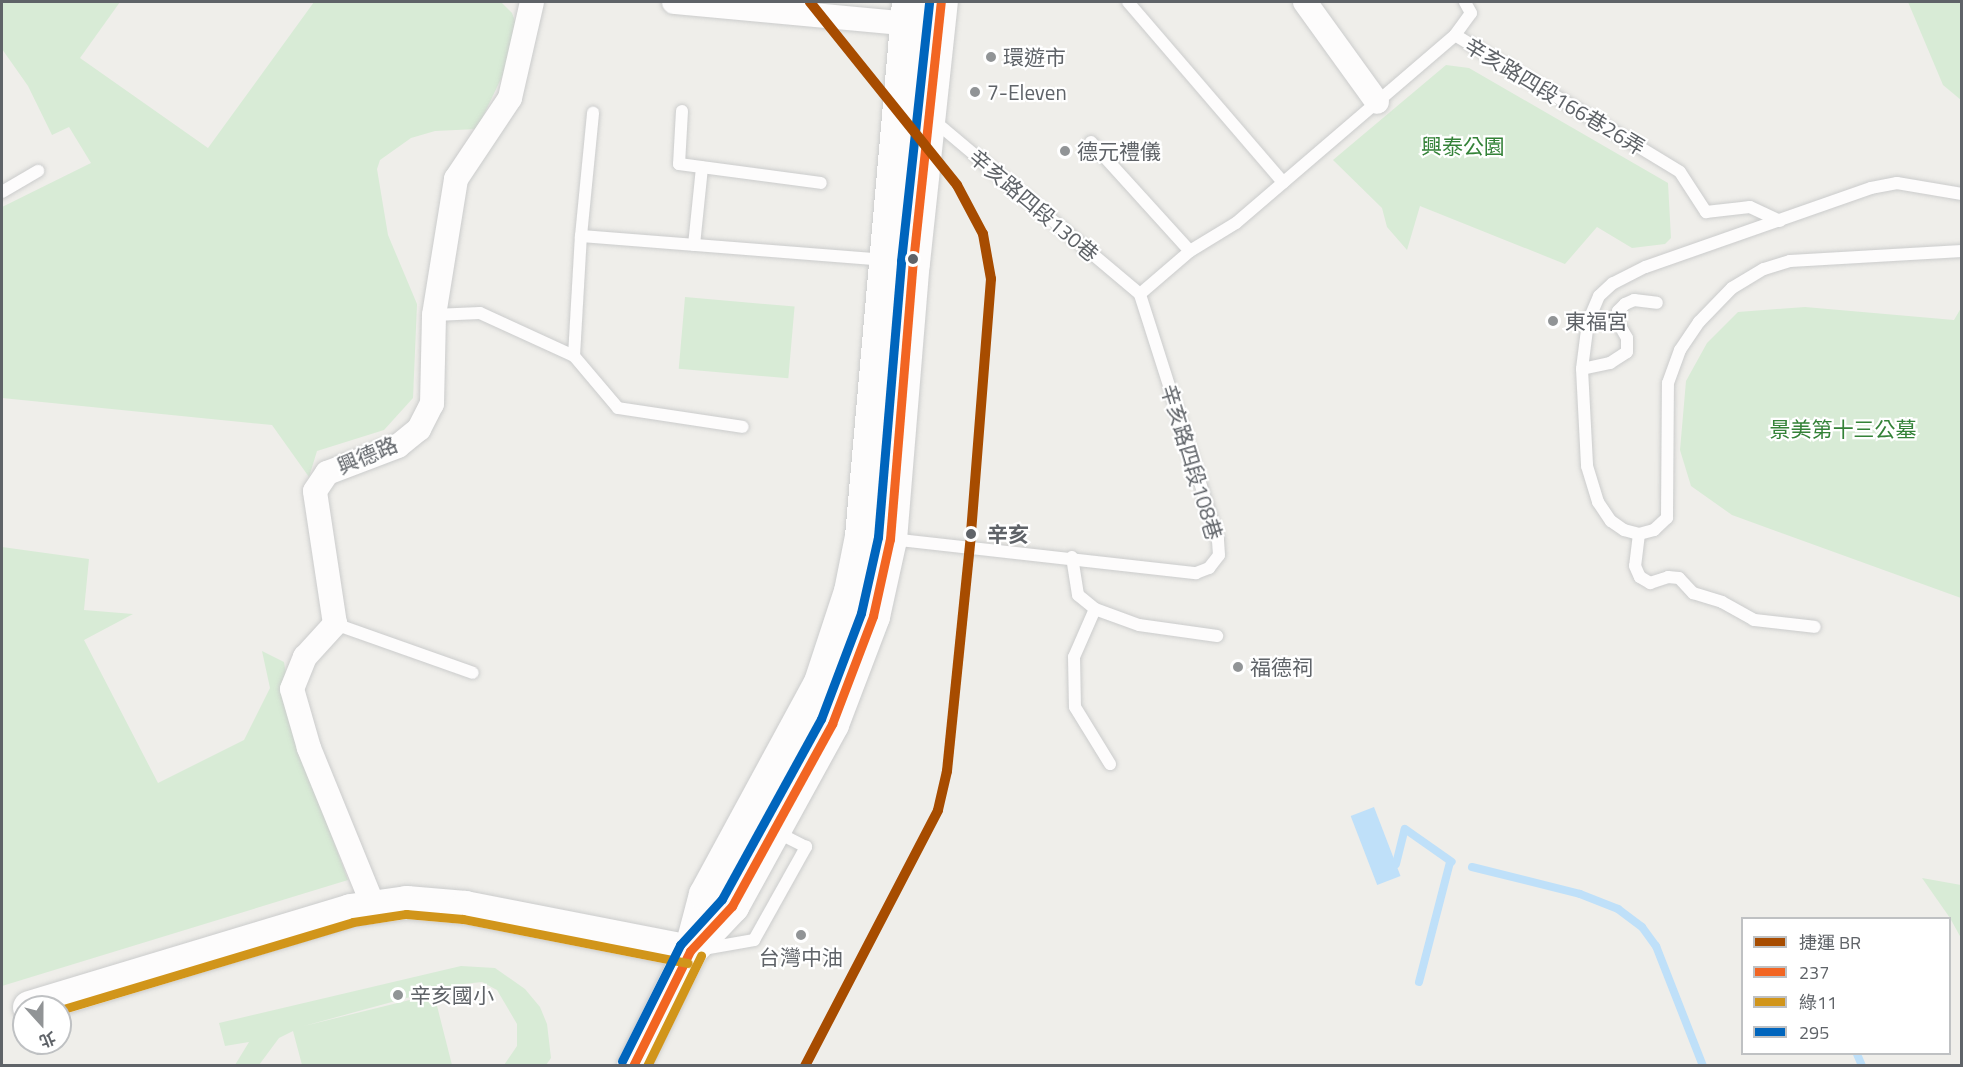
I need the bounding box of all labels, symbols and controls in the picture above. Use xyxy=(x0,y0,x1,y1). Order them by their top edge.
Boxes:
street label: 辛亥路四段166巷26弄 xyxy=(1460,32,1650,160)
place label: 環遊市 xyxy=(1003,44,1066,70)
marker: 環遊市 xyxy=(984,50,998,64)
place label: 7-Eleven xyxy=(987,79,1067,105)
marker: 7-Eleven xyxy=(968,85,982,99)
park label: 興泰公園 xyxy=(1421,133,1505,159)
place label: 德元禮儀 xyxy=(1077,138,1161,164)
street label: 辛亥路四段130巷 xyxy=(964,144,1104,266)
marker: 德元禮儀 xyxy=(1058,144,1072,158)
unlabelled marker xyxy=(907,253,919,265)
place label: 東福宮 xyxy=(1565,308,1628,334)
marker: 東福宮 xyxy=(1546,314,1560,328)
street label: 辛亥路四段108巷 xyxy=(1156,381,1228,543)
park label: 景美第十三公墓 xyxy=(1770,416,1916,442)
street label: 興德路 xyxy=(333,431,401,479)
place label: 辛亥 xyxy=(987,521,1029,547)
marker: 辛亥 xyxy=(960,523,982,545)
place label: 福德祠 xyxy=(1250,654,1313,680)
marker: 福德祠 xyxy=(1231,660,1245,674)
legend xyxy=(1741,917,1951,1055)
marker: 台灣中油 xyxy=(794,928,808,942)
text: 捷運 BR xyxy=(1799,929,1861,956)
place label: 台灣中油 xyxy=(759,944,843,970)
text: 237 xyxy=(1799,959,1829,986)
place label: 辛亥國小 xyxy=(410,982,494,1008)
marker: 辛亥國小 xyxy=(391,988,405,1002)
text: 綠11 xyxy=(1799,989,1837,1016)
north arrow xyxy=(12,995,72,1055)
text: 295 xyxy=(1799,1019,1829,1046)
text: 北 xyxy=(36,1026,60,1054)

